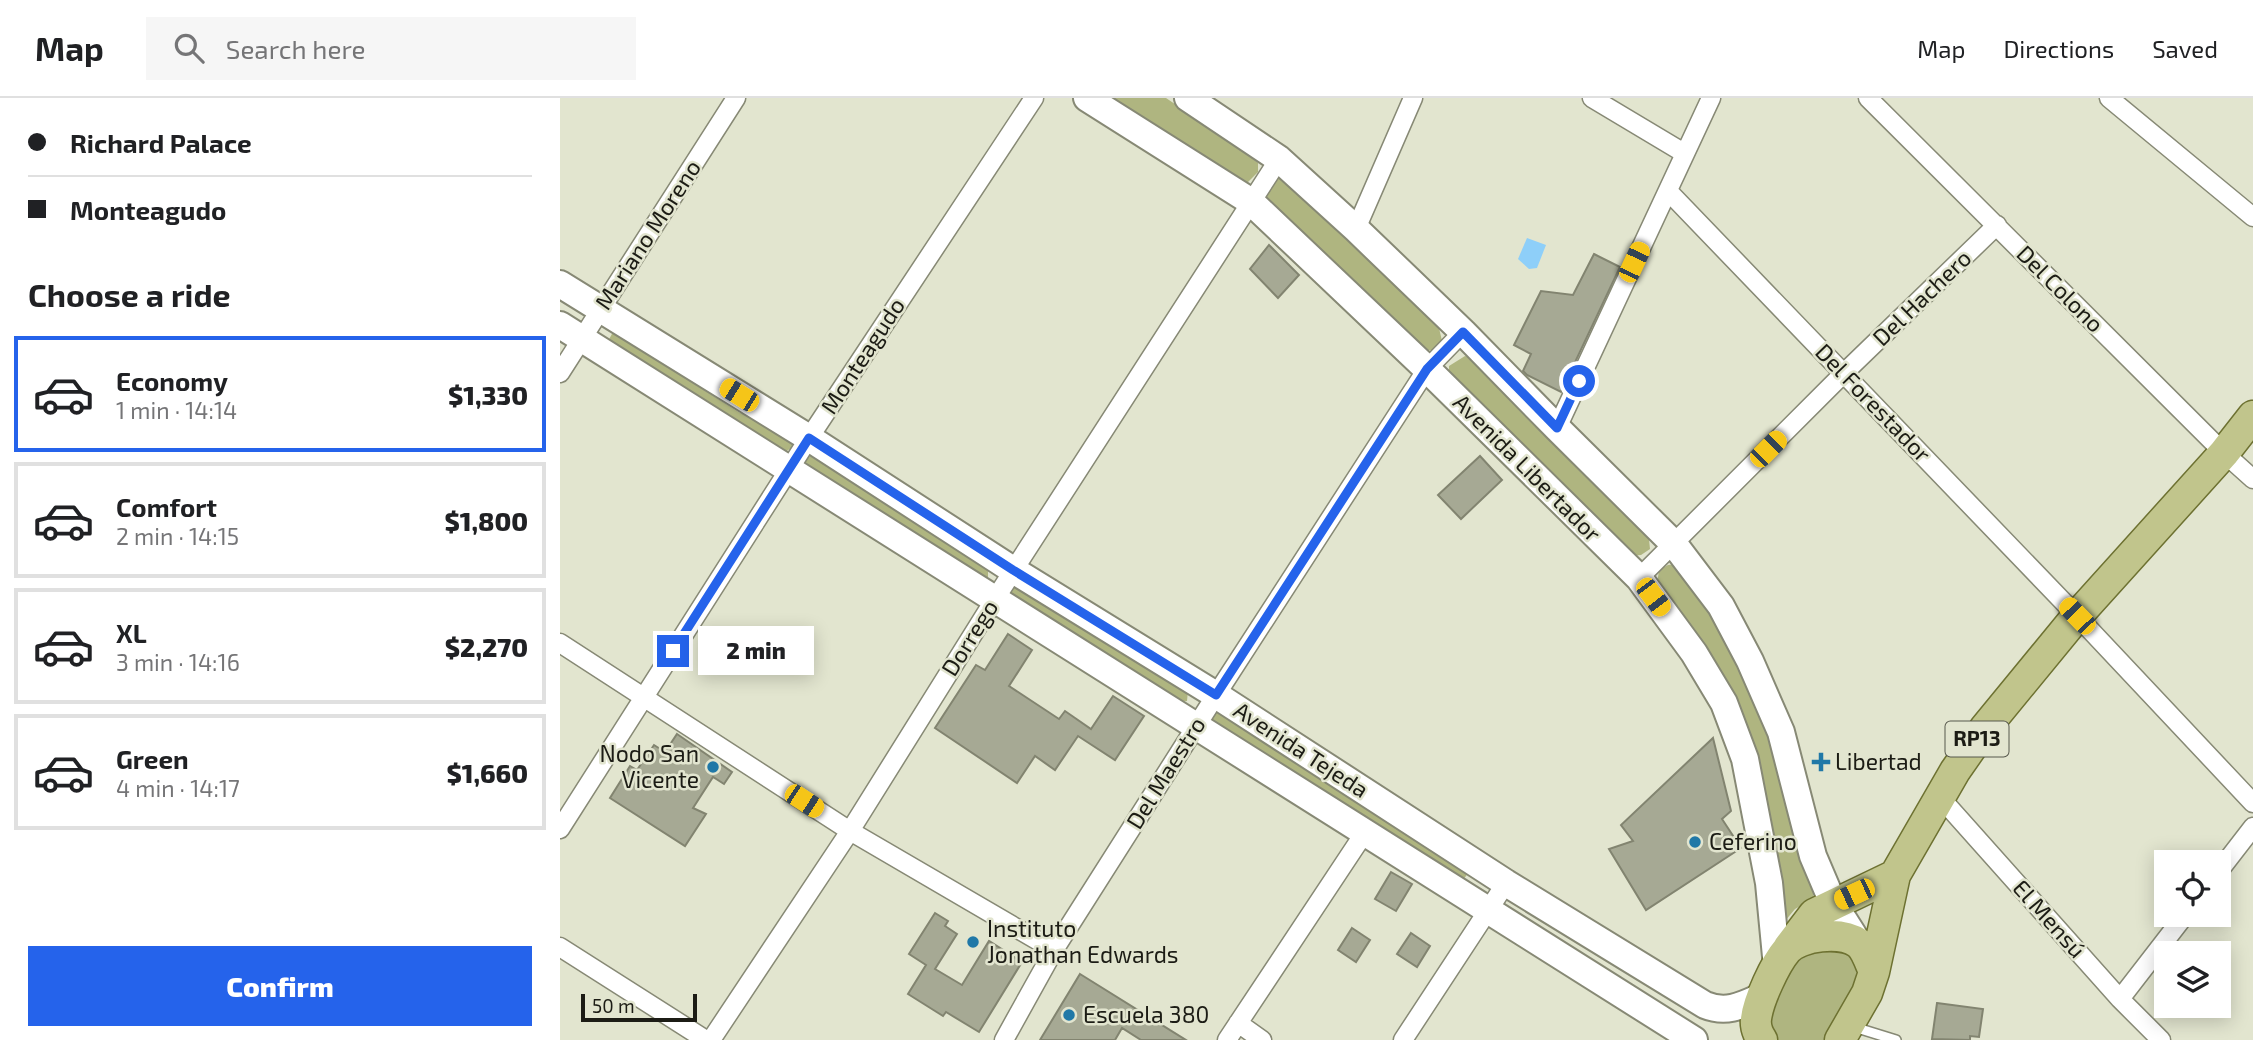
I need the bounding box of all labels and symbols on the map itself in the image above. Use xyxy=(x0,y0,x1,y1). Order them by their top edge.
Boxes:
street label: Mariano Moreno xyxy=(588,154,706,315)
car xyxy=(1616,239,1653,285)
street label: Del Colono xyxy=(2011,239,2110,338)
street label: Del Hachero xyxy=(1866,243,1976,351)
street label: Monteagudo xyxy=(814,292,910,419)
street label: Del Forestador xyxy=(1810,337,1937,467)
route start xyxy=(1563,365,1595,397)
car xyxy=(716,375,763,415)
street label: Avenida Libertador xyxy=(1448,388,1607,547)
car xyxy=(1746,427,1791,471)
car xyxy=(1632,574,1675,620)
street label: Dorrego xyxy=(935,594,1003,681)
car xyxy=(2055,594,2100,638)
callout: 2 min xyxy=(698,626,813,676)
route end xyxy=(657,635,689,667)
street label: Avenida Tejeda xyxy=(1229,695,1374,803)
street label: Del Maestro xyxy=(1120,711,1211,834)
road number: RP13 xyxy=(1946,722,2008,756)
place label: Nodo San Vicente xyxy=(599,739,699,793)
place label: Libertad xyxy=(1835,747,1922,775)
marker: Libertad xyxy=(1813,754,1829,770)
marker: Nodo San Vicente xyxy=(705,759,721,775)
car xyxy=(781,781,828,821)
place label: Ceferino xyxy=(1709,827,1797,855)
marker: Ceferino xyxy=(1687,834,1703,850)
street label: El Mensú xyxy=(2008,874,2092,963)
car xyxy=(1831,876,1878,912)
place label: Instituto Jonathan Edwards xyxy=(987,914,1179,968)
marker: Instituto Jonathan Edwards xyxy=(965,934,981,950)
scale bar xyxy=(581,991,696,1023)
place label: Escuela 380 xyxy=(1083,1000,1209,1028)
marker: Escuela 380 xyxy=(1061,1007,1077,1023)

